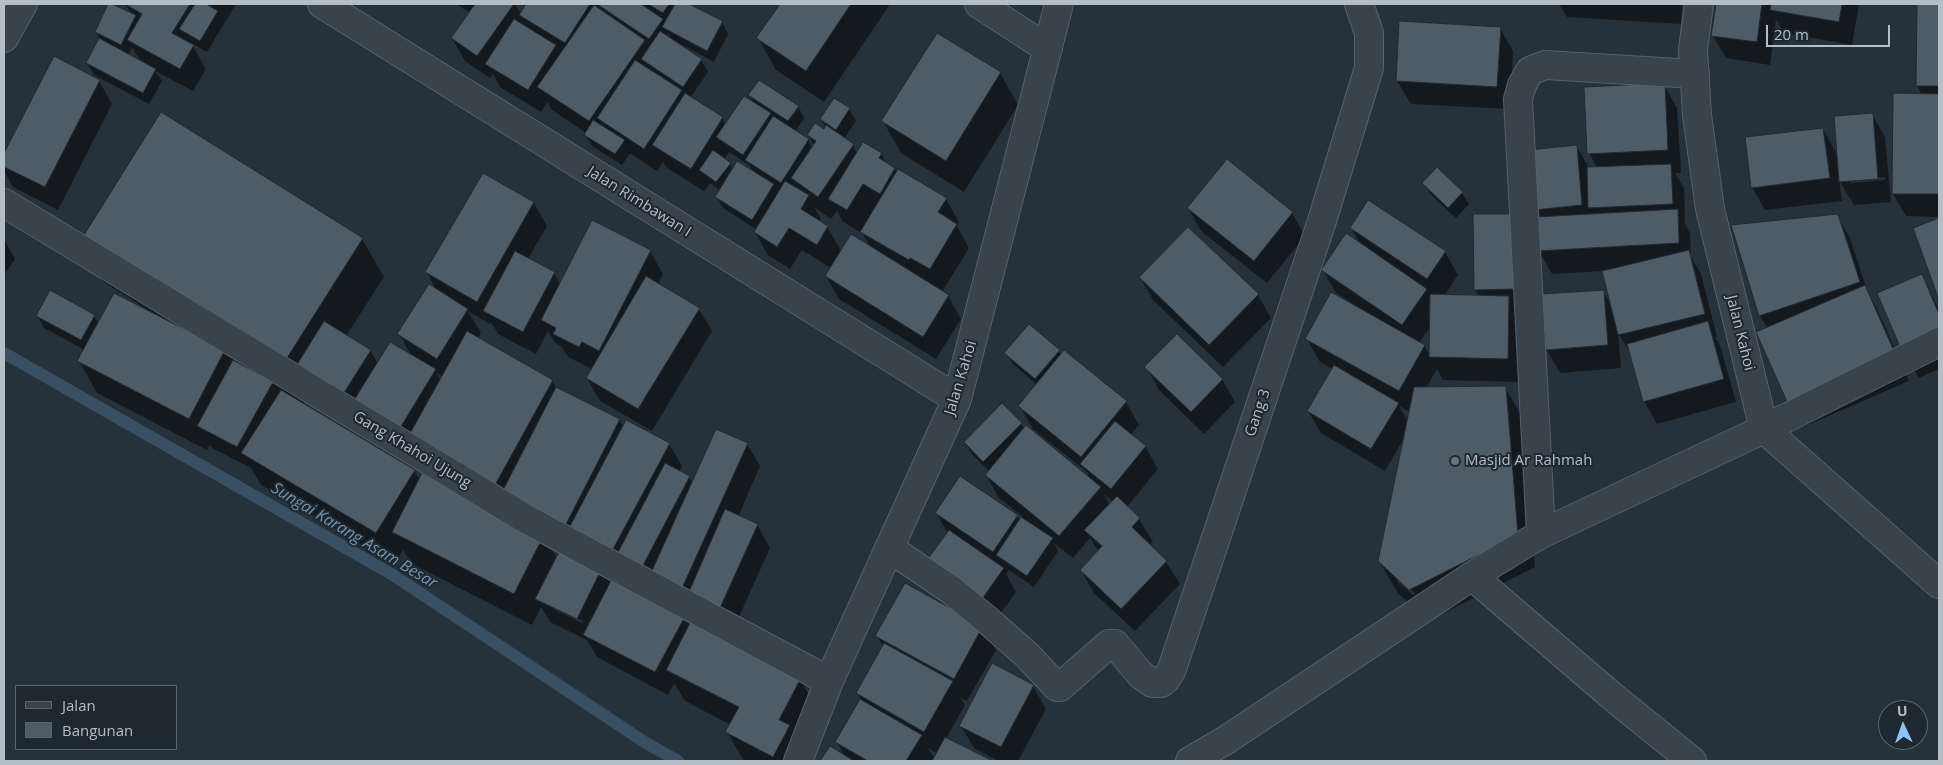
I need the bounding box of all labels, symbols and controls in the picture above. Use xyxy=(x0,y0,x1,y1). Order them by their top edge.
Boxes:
scale bar xyxy=(1768,15,1892,47)
text: 20 m xyxy=(1774,24,1809,44)
street label: Jalan Rimbawan I xyxy=(584,163,694,241)
street label: Jalan Kahoi xyxy=(1722,293,1758,373)
street label: Jalan Kahoi xyxy=(941,338,981,418)
street label: Gang 3 xyxy=(1242,387,1274,439)
street label: Gang Khahoi Ujung xyxy=(350,408,474,492)
place label: Masjid Ar Rahmah xyxy=(1465,452,1592,470)
marker: Masjid Ar Rahmah xyxy=(1449,455,1461,467)
water label: Sungai Karang Asam Besar xyxy=(268,479,440,593)
legend xyxy=(15,685,178,750)
text: Jalan xyxy=(62,695,96,715)
north arrow xyxy=(1878,700,1928,750)
text: U xyxy=(1896,701,1908,720)
text: Bangunan xyxy=(62,720,133,740)

